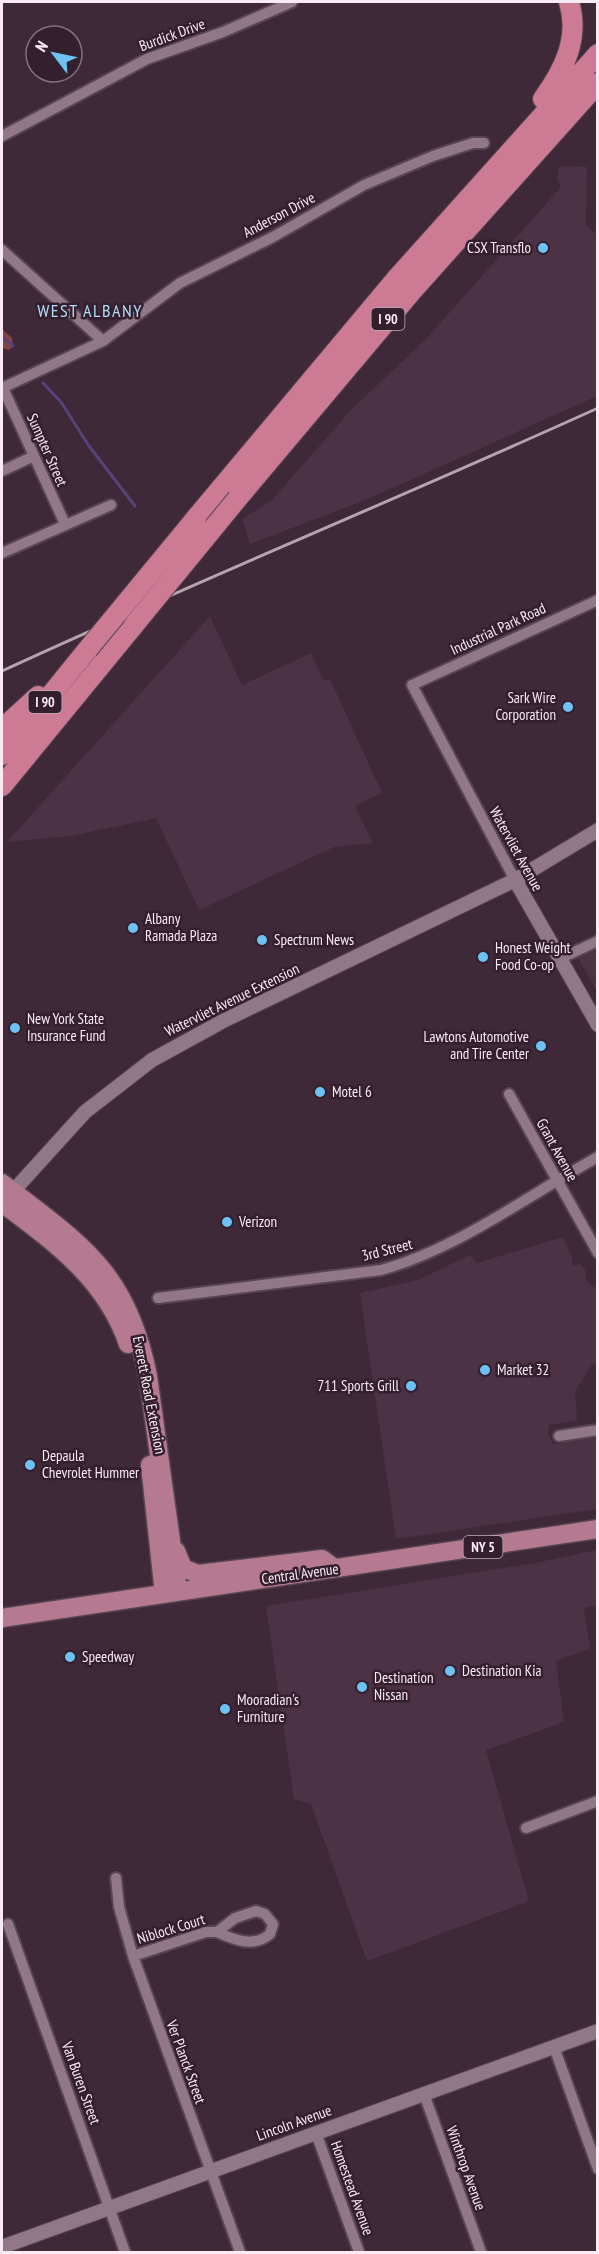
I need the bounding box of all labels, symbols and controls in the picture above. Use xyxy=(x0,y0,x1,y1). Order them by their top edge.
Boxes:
street label: Burdick Drive xyxy=(136,14,207,55)
north arrow xyxy=(24,24,84,84)
text: N xyxy=(31,37,52,55)
street label: Anderson Drive xyxy=(239,188,318,242)
place label: CSX Transflo xyxy=(467,238,531,257)
marker: CSX Transflo xyxy=(536,241,550,255)
district label: WEST ALBANY xyxy=(37,299,143,322)
road number: I 90 xyxy=(372,308,404,330)
street label: Sumpter Street xyxy=(23,410,72,489)
street label: Industrial Park Road xyxy=(447,598,548,659)
place label: Sark Wire Corporation xyxy=(495,688,556,724)
road number: I 90 xyxy=(28,691,62,713)
marker: Sark Wire Corporation xyxy=(561,700,575,714)
street label: Watervliet Avenue xyxy=(485,803,547,894)
place label: Albany Ramada Plaza xyxy=(145,909,217,945)
marker: Albany Ramada Plaza xyxy=(126,921,140,935)
place label: Spectrum News xyxy=(274,930,354,949)
marker: Spectrum News xyxy=(255,933,269,947)
place label: Honest Weight Food Co-op xyxy=(495,938,571,974)
marker: Honest Weight Food Co-op xyxy=(476,950,490,964)
street label: Watervliet Avenue Extension xyxy=(161,959,302,1040)
place label: New York State Insurance Fund xyxy=(27,1009,106,1045)
marker: New York State Insurance Fund xyxy=(8,1021,22,1035)
place label: Lawtons Automotive and Tire Center xyxy=(423,1027,530,1063)
marker: Lawtons Automotive and Tire Center xyxy=(534,1039,548,1053)
place label: Motel 6 xyxy=(332,1082,372,1101)
marker: Motel 6 xyxy=(313,1085,327,1099)
street label: Grant Avenue xyxy=(532,1115,582,1185)
place label: Verizon xyxy=(238,1212,277,1231)
marker: Verizon xyxy=(220,1215,234,1229)
street label: 3rd Street xyxy=(360,1234,414,1265)
street label: Everett Road Extension xyxy=(129,1334,170,1455)
place label: Market 32 xyxy=(497,1360,549,1379)
marker: Market 32 xyxy=(478,1363,492,1377)
place label: 711 Sports Grill xyxy=(318,1376,400,1395)
marker: 711 Sports Grill xyxy=(404,1379,418,1393)
place label: Depaula Chevrolet Hummer xyxy=(42,1446,140,1482)
marker: Depaula Chevrolet Hummer xyxy=(23,1458,37,1472)
road number: NY 5 xyxy=(464,1536,502,1558)
street label: Central Avenue xyxy=(260,1559,340,1588)
place label: Speedway xyxy=(82,1647,135,1666)
marker: Speedway xyxy=(63,1650,77,1664)
place label: Destination Kia xyxy=(462,1661,541,1680)
marker: Destination Kia xyxy=(443,1664,457,1678)
place label: Destination Nissan xyxy=(374,1668,434,1704)
marker: Destination Nissan xyxy=(355,1680,369,1694)
place label: Mooradian's Furniture xyxy=(237,1690,299,1726)
marker: Mooradian's Furniture xyxy=(218,1702,232,1716)
street label: Niblock Court xyxy=(135,1909,207,1948)
street label: Ver Planck Street xyxy=(162,2016,210,2106)
street label: Van Buren Street xyxy=(57,2038,105,2127)
street label: Lincoln Avenue xyxy=(254,2100,334,2145)
street label: Winthrop Avenue xyxy=(442,2123,491,2213)
street label: Homestead Avenue xyxy=(327,2138,378,2238)

